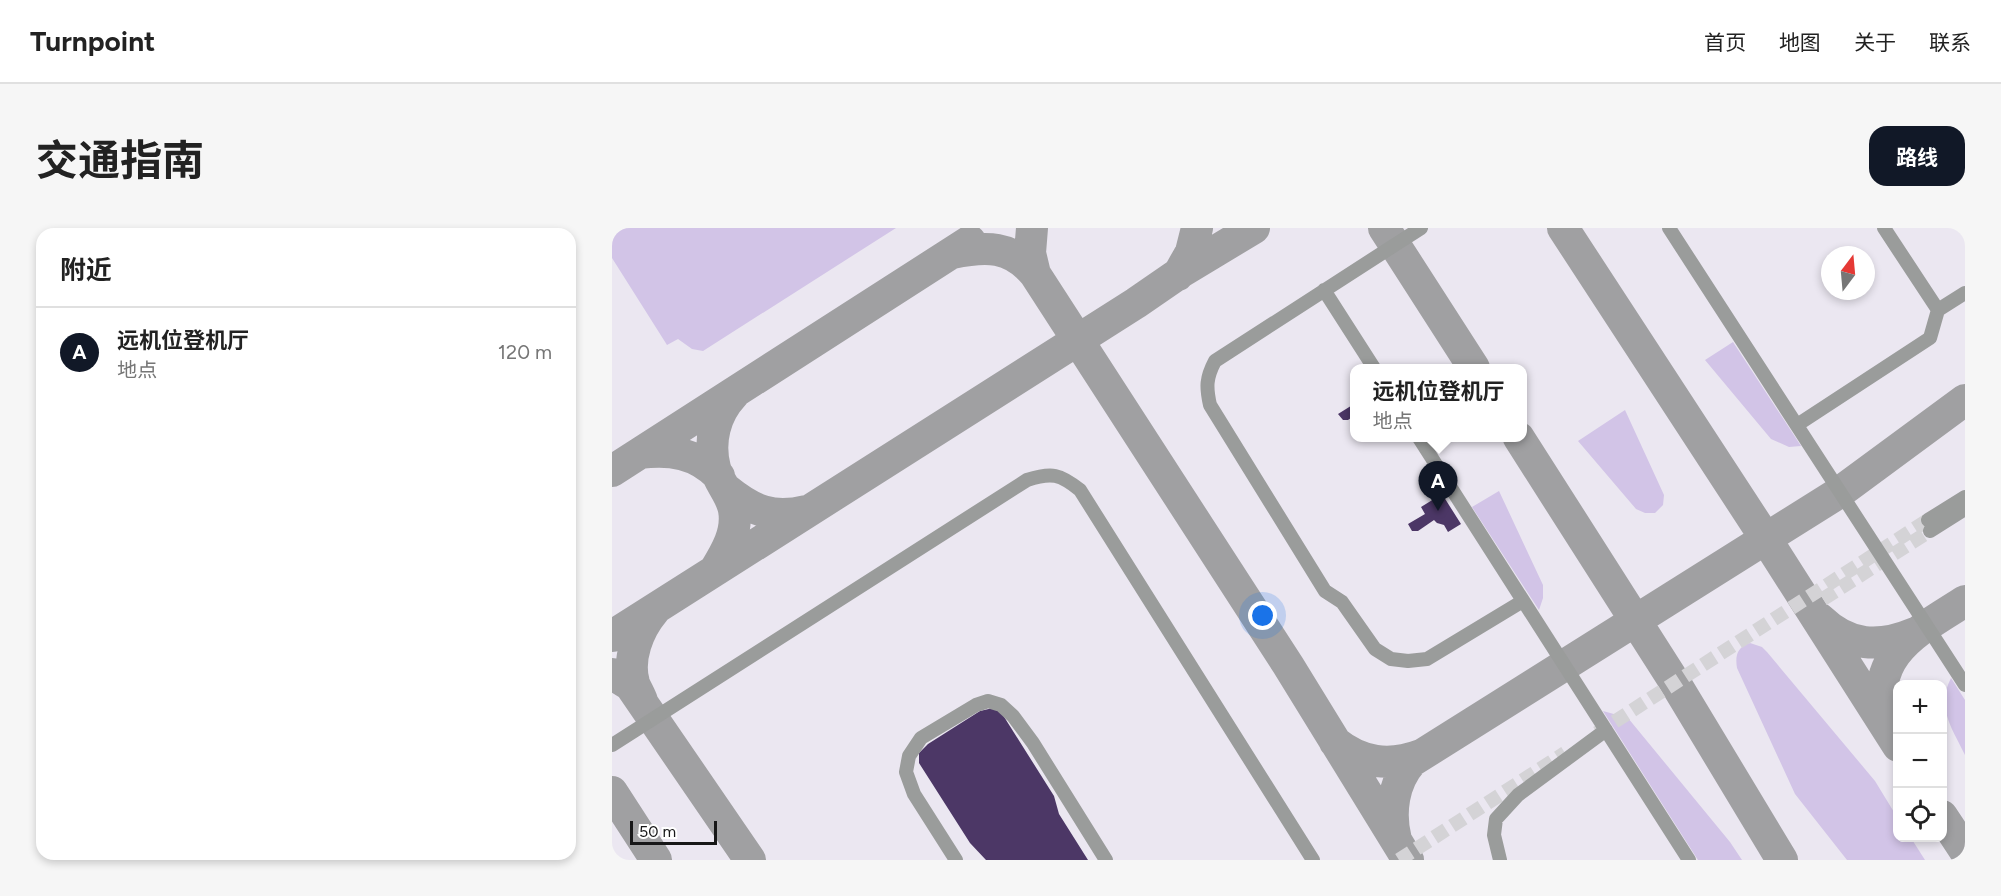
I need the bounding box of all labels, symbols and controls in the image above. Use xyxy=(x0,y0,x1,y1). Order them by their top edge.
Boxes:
text: Turnpoint xyxy=(30,24,155,58)
text: 首页 xyxy=(1704,30,1746,55)
text: 地图 xyxy=(1779,30,1821,55)
text: 关于 xyxy=(1854,30,1896,55)
text: 联系 xyxy=(1929,30,1971,55)
button: 路线 xyxy=(1869,126,1965,186)
text: 交通指南 xyxy=(36,135,204,186)
north arrow xyxy=(1821,246,1875,300)
text: 附近 xyxy=(60,254,112,286)
text: 远机位登机厅 xyxy=(117,327,249,354)
text: A xyxy=(72,340,87,364)
text: 120 m xyxy=(498,340,552,364)
text: 地点 xyxy=(117,358,157,382)
popup xyxy=(1350,364,1527,442)
text: 远机位登机厅 xyxy=(1372,378,1505,405)
text: 地点 xyxy=(1372,409,1412,433)
pin: A xyxy=(1418,462,1458,511)
your location xyxy=(1248,601,1277,630)
map controls xyxy=(1893,680,1947,842)
button: + xyxy=(1893,680,1947,734)
button: − xyxy=(1893,734,1947,788)
button: locate xyxy=(1893,788,1947,842)
scale bar xyxy=(630,818,717,846)
text: 50 m xyxy=(639,822,676,841)

